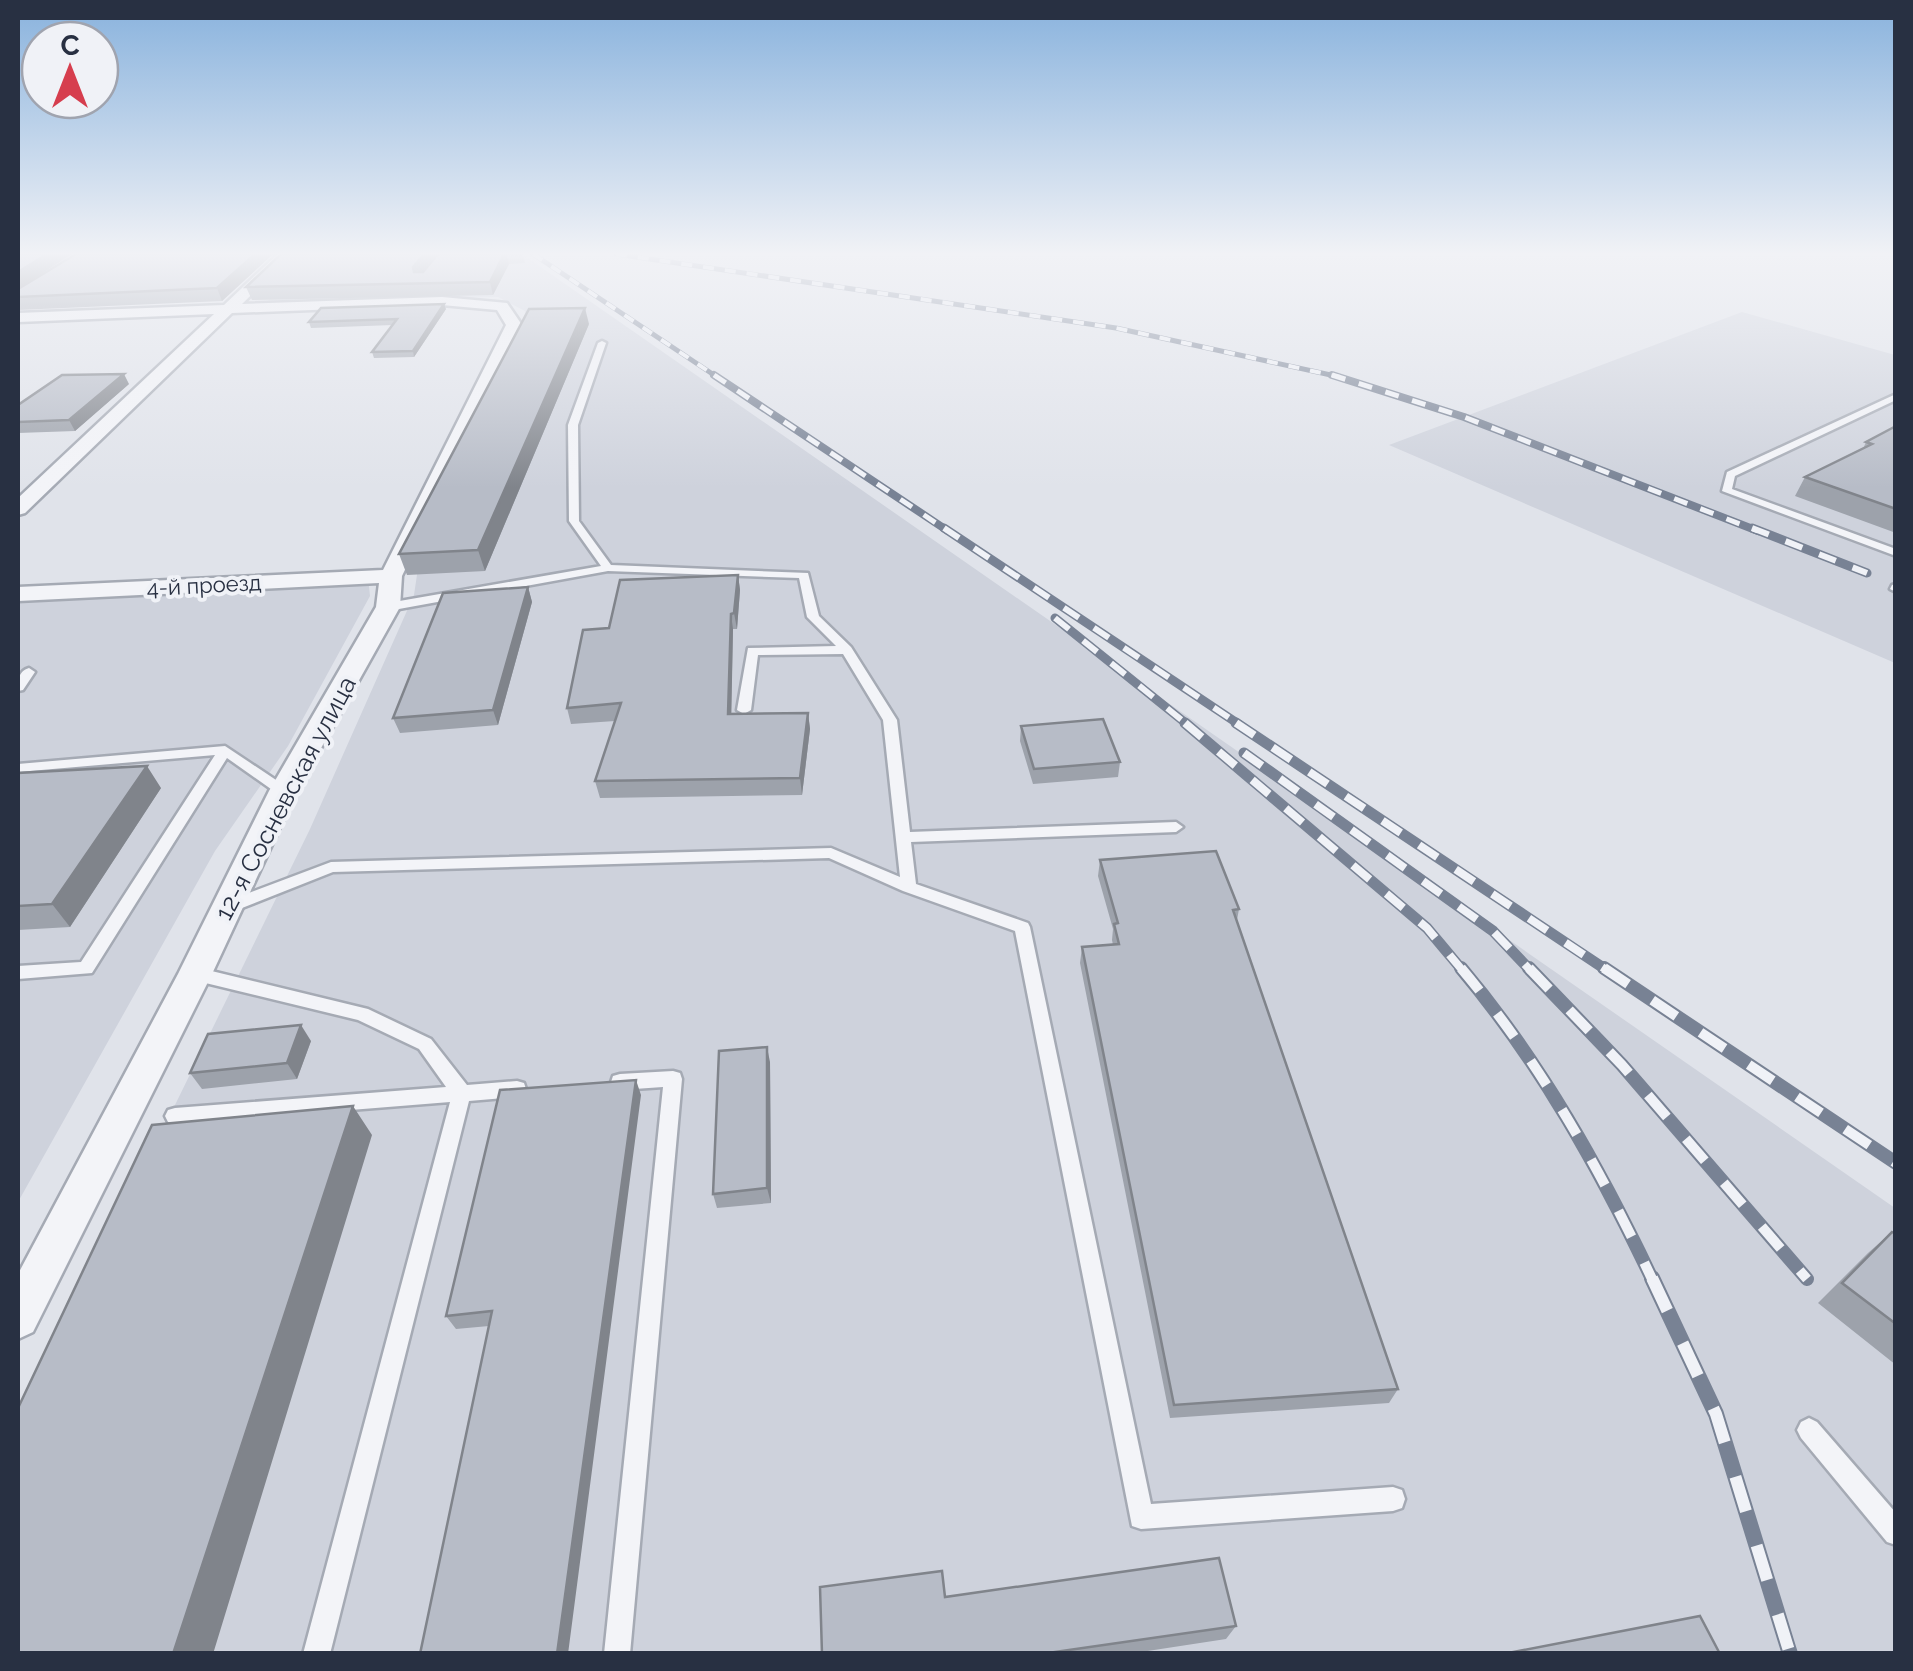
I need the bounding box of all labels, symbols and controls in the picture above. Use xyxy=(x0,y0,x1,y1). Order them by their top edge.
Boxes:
north arrow xyxy=(20,20,120,120)
text: С xyxy=(60,29,80,62)
street label: 4-й проезд xyxy=(146,569,262,601)
street label: 12-я Сосневская улица xyxy=(208,671,362,925)

